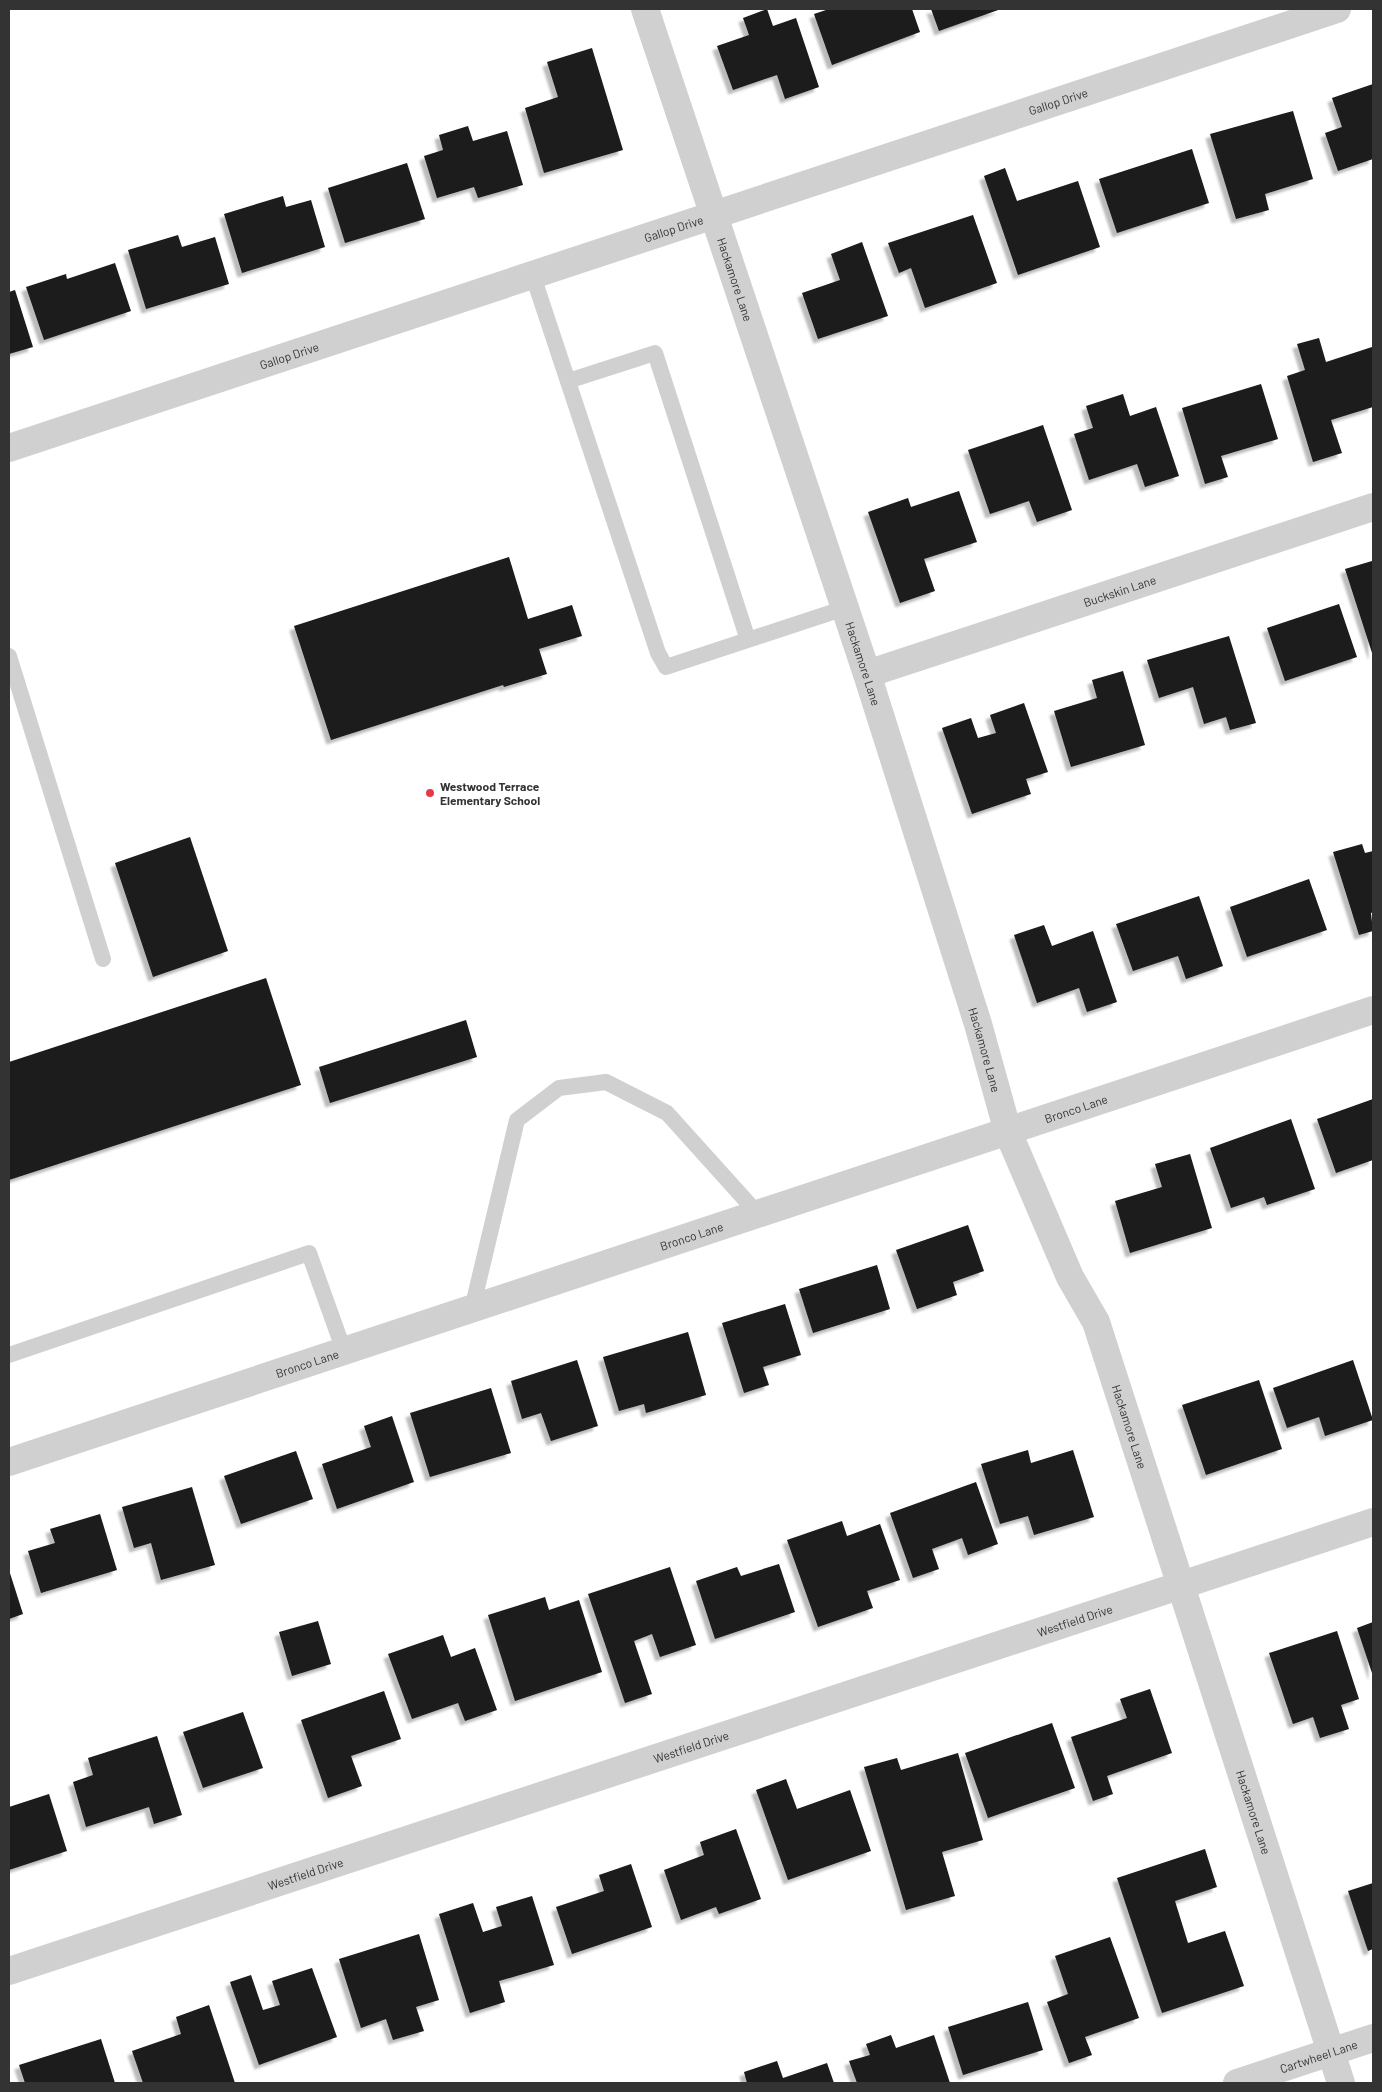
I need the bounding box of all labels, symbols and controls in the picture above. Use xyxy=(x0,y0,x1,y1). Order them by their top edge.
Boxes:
street label: Gallop Drive xyxy=(1027,85,1089,117)
street label: Gallop Drive xyxy=(642,212,705,245)
street label: Hackamore Lane xyxy=(715,236,756,323)
street label: Gallop Drive xyxy=(258,339,320,372)
street label: Buckskin Lane xyxy=(1082,572,1158,609)
street label: Hackamore Lane xyxy=(843,620,884,707)
place label: Westwood Terrace Elementary School xyxy=(440,779,540,807)
marker: Westwood Terrace Elementary School xyxy=(424,787,436,799)
street label: Hackamore Lane xyxy=(966,1006,1004,1094)
street label: Bronco Lane xyxy=(1043,1091,1109,1125)
street label: Bronco Lane xyxy=(658,1219,725,1253)
street label: Bronco Lane xyxy=(274,1346,340,1380)
street label: Hackamore Lane xyxy=(1110,1383,1150,1471)
street label: Westfield Drive xyxy=(1035,1601,1114,1639)
street label: Westfield Drive xyxy=(651,1728,731,1765)
street label: Hackamore Lane xyxy=(1234,1768,1274,1856)
street label: Westfield Drive xyxy=(266,1854,345,1892)
street label: Cartwheel Lane xyxy=(1278,2037,1359,2075)

